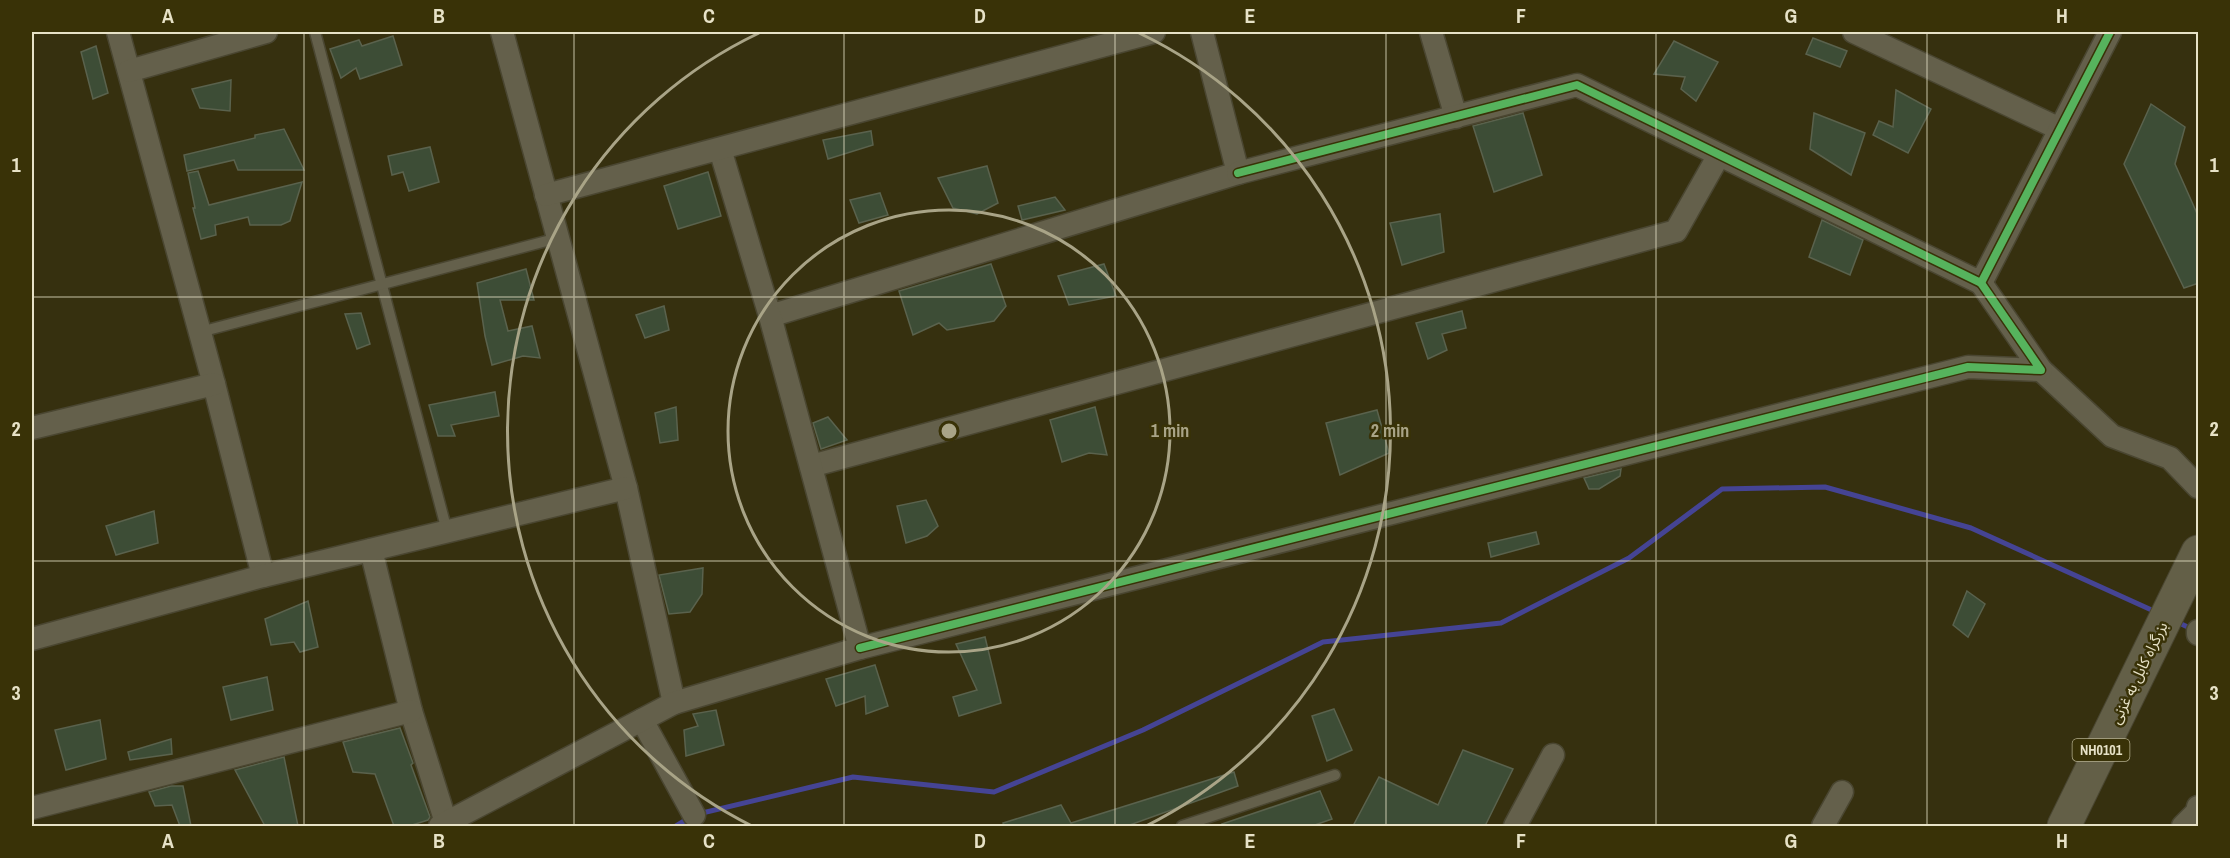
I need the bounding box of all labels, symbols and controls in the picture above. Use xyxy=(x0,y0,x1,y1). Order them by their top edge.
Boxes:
text: A xyxy=(162,2,174,29)
text: B xyxy=(433,2,445,29)
text: C xyxy=(703,2,715,29)
text: D xyxy=(974,2,986,29)
text: E xyxy=(1245,2,1256,29)
text: F xyxy=(1516,2,1526,29)
text: G xyxy=(1785,2,1797,29)
text: H xyxy=(2056,2,2068,29)
text: 1 xyxy=(11,151,21,178)
text: 1 xyxy=(2209,151,2219,178)
text: 2 xyxy=(11,415,21,442)
text: 2 xyxy=(2209,415,2219,442)
text: 1 min xyxy=(1151,418,1189,443)
text: 2 min xyxy=(1371,418,1409,443)
centre of rings xyxy=(939,421,959,441)
street label: بزرگراه کابل به غزنی xyxy=(2105,618,2172,727)
text: 3 xyxy=(11,679,21,706)
text: 3 xyxy=(2209,679,2219,706)
road number: NH0101 xyxy=(2072,739,2130,761)
text: A xyxy=(162,827,174,854)
text: B xyxy=(433,827,445,854)
text: C xyxy=(703,827,715,854)
text: D xyxy=(974,827,986,854)
text: E xyxy=(1245,827,1256,854)
text: F xyxy=(1516,827,1526,854)
text: G xyxy=(1785,827,1797,854)
text: H xyxy=(2056,827,2068,854)

